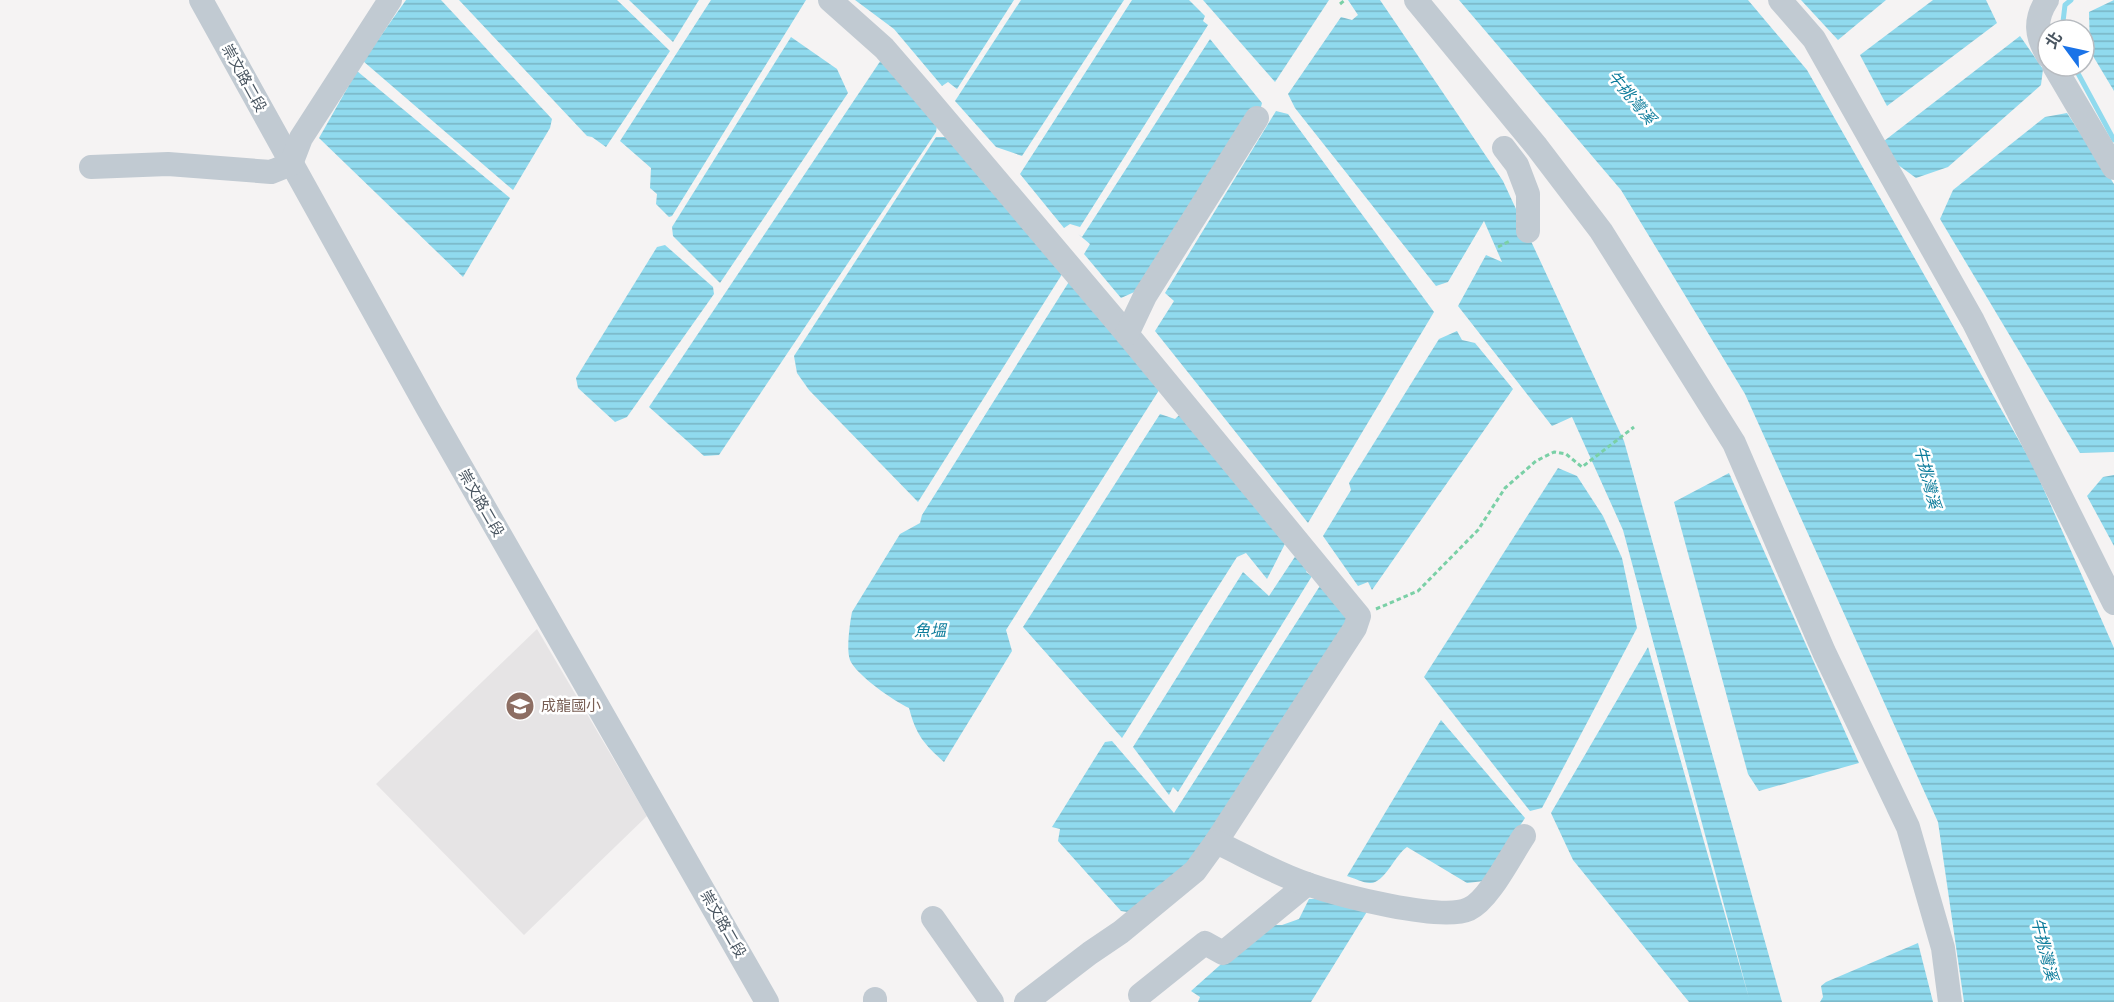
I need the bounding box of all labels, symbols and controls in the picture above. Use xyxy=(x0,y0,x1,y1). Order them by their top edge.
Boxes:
north arrow xyxy=(2036,18,2096,78)
text: 北 xyxy=(2041,28,2068,53)
street label: 崇文路二段 xyxy=(217,40,271,116)
water label: 牛挑灣溪 xyxy=(1602,66,1662,131)
water label: 牛挑灣溪 xyxy=(1909,444,1946,513)
street label: 崇文路二段 xyxy=(454,466,508,540)
water label: 魚塭 xyxy=(914,620,948,642)
school or university icon: 成龍國小 xyxy=(504,690,536,722)
place label: 成龍國小 xyxy=(541,696,601,716)
street label: 崇文路二段 xyxy=(696,887,750,961)
water label: 牛挑灣溪 xyxy=(2026,916,2063,985)

